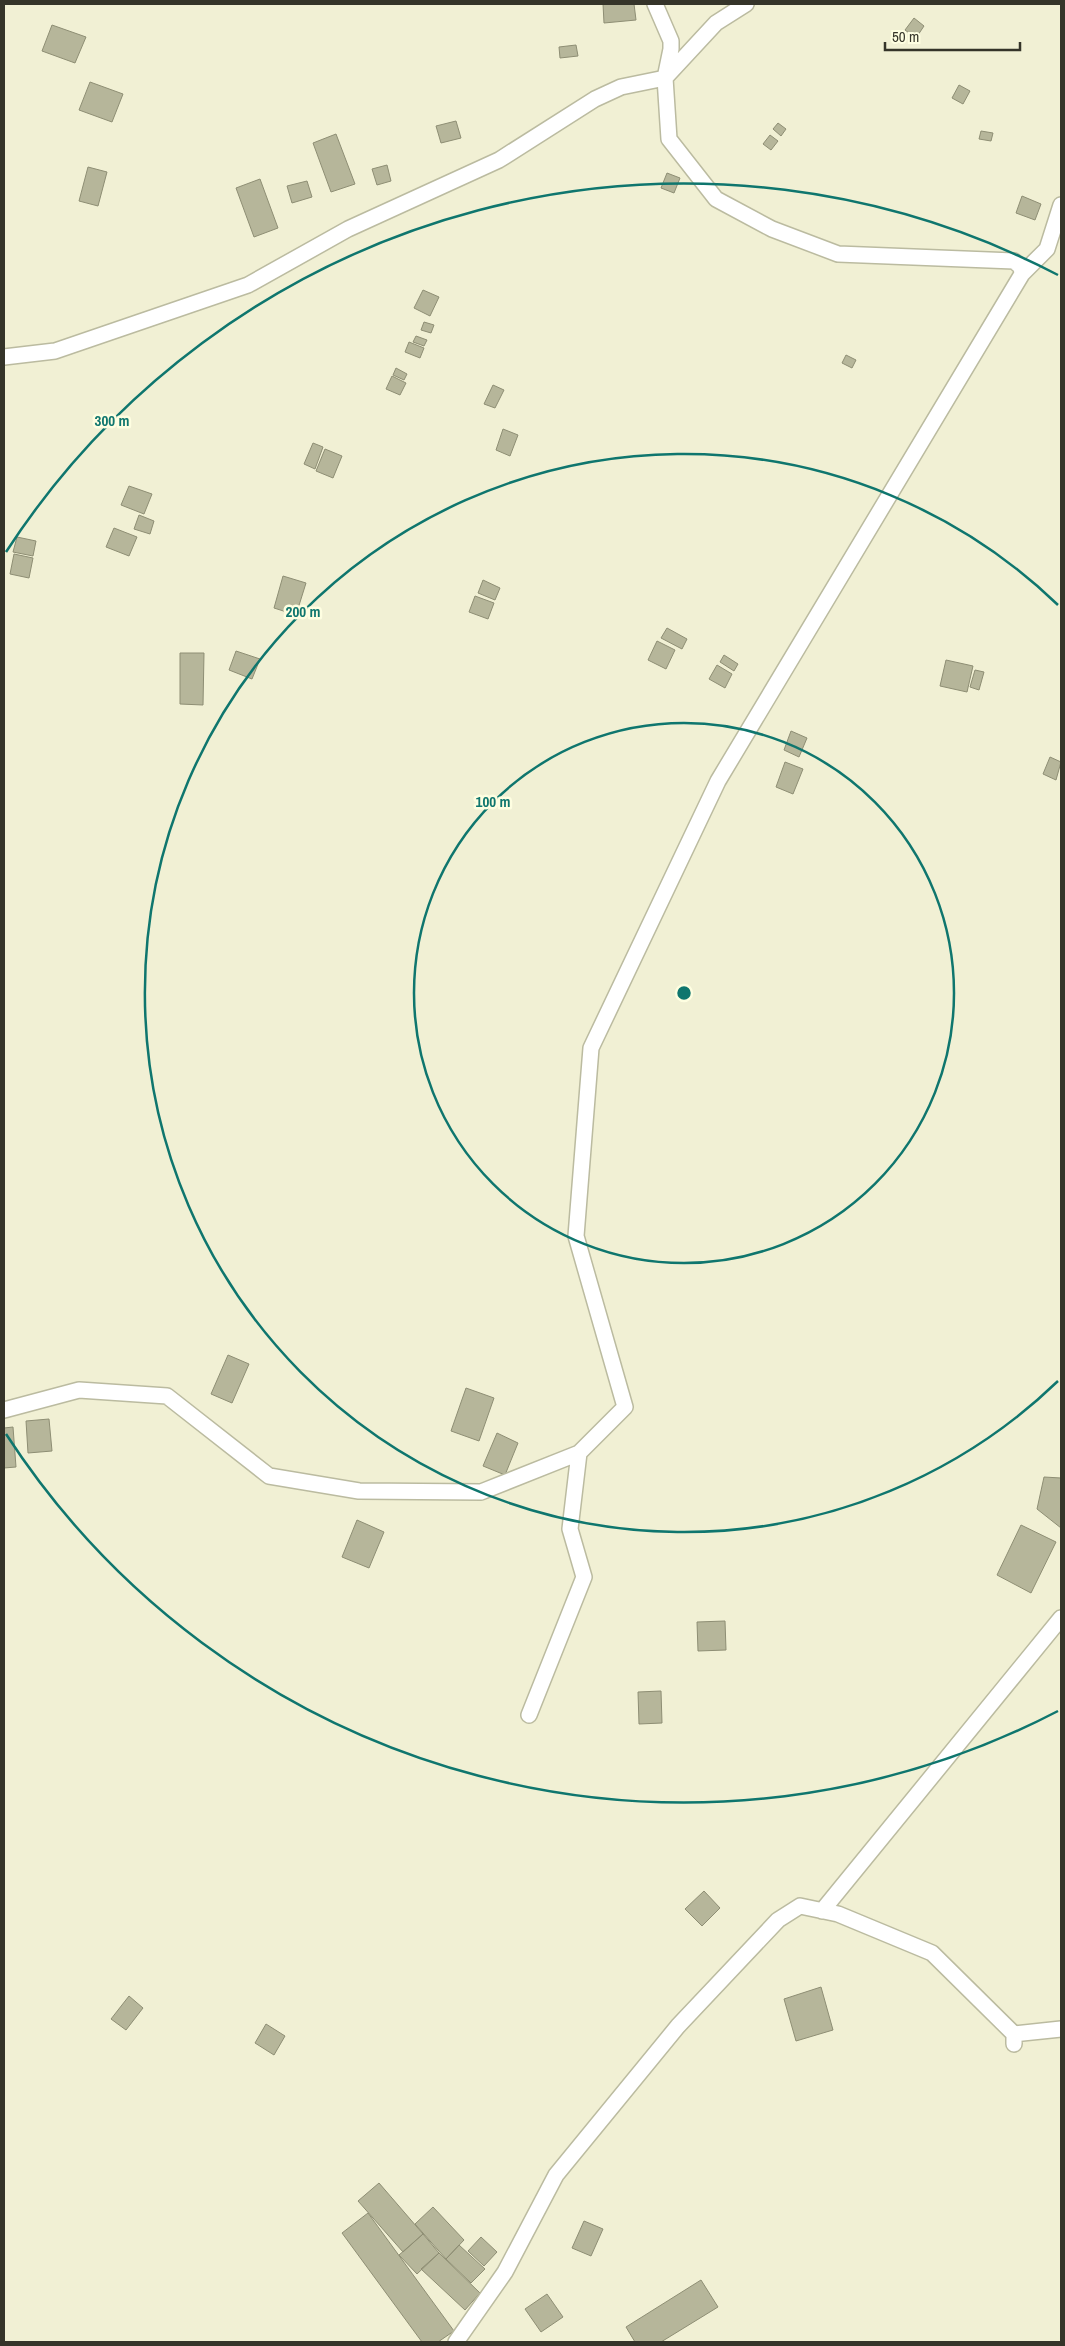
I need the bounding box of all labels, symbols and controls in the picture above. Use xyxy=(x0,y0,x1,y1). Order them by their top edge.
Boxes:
scale bar xyxy=(885,20,1020,52)
text: 50 m xyxy=(892,26,919,47)
text: 300 m xyxy=(95,410,129,431)
text: 200 m xyxy=(286,601,320,622)
text: 100 m xyxy=(476,791,510,812)
centre of rings xyxy=(675,984,693,1002)

